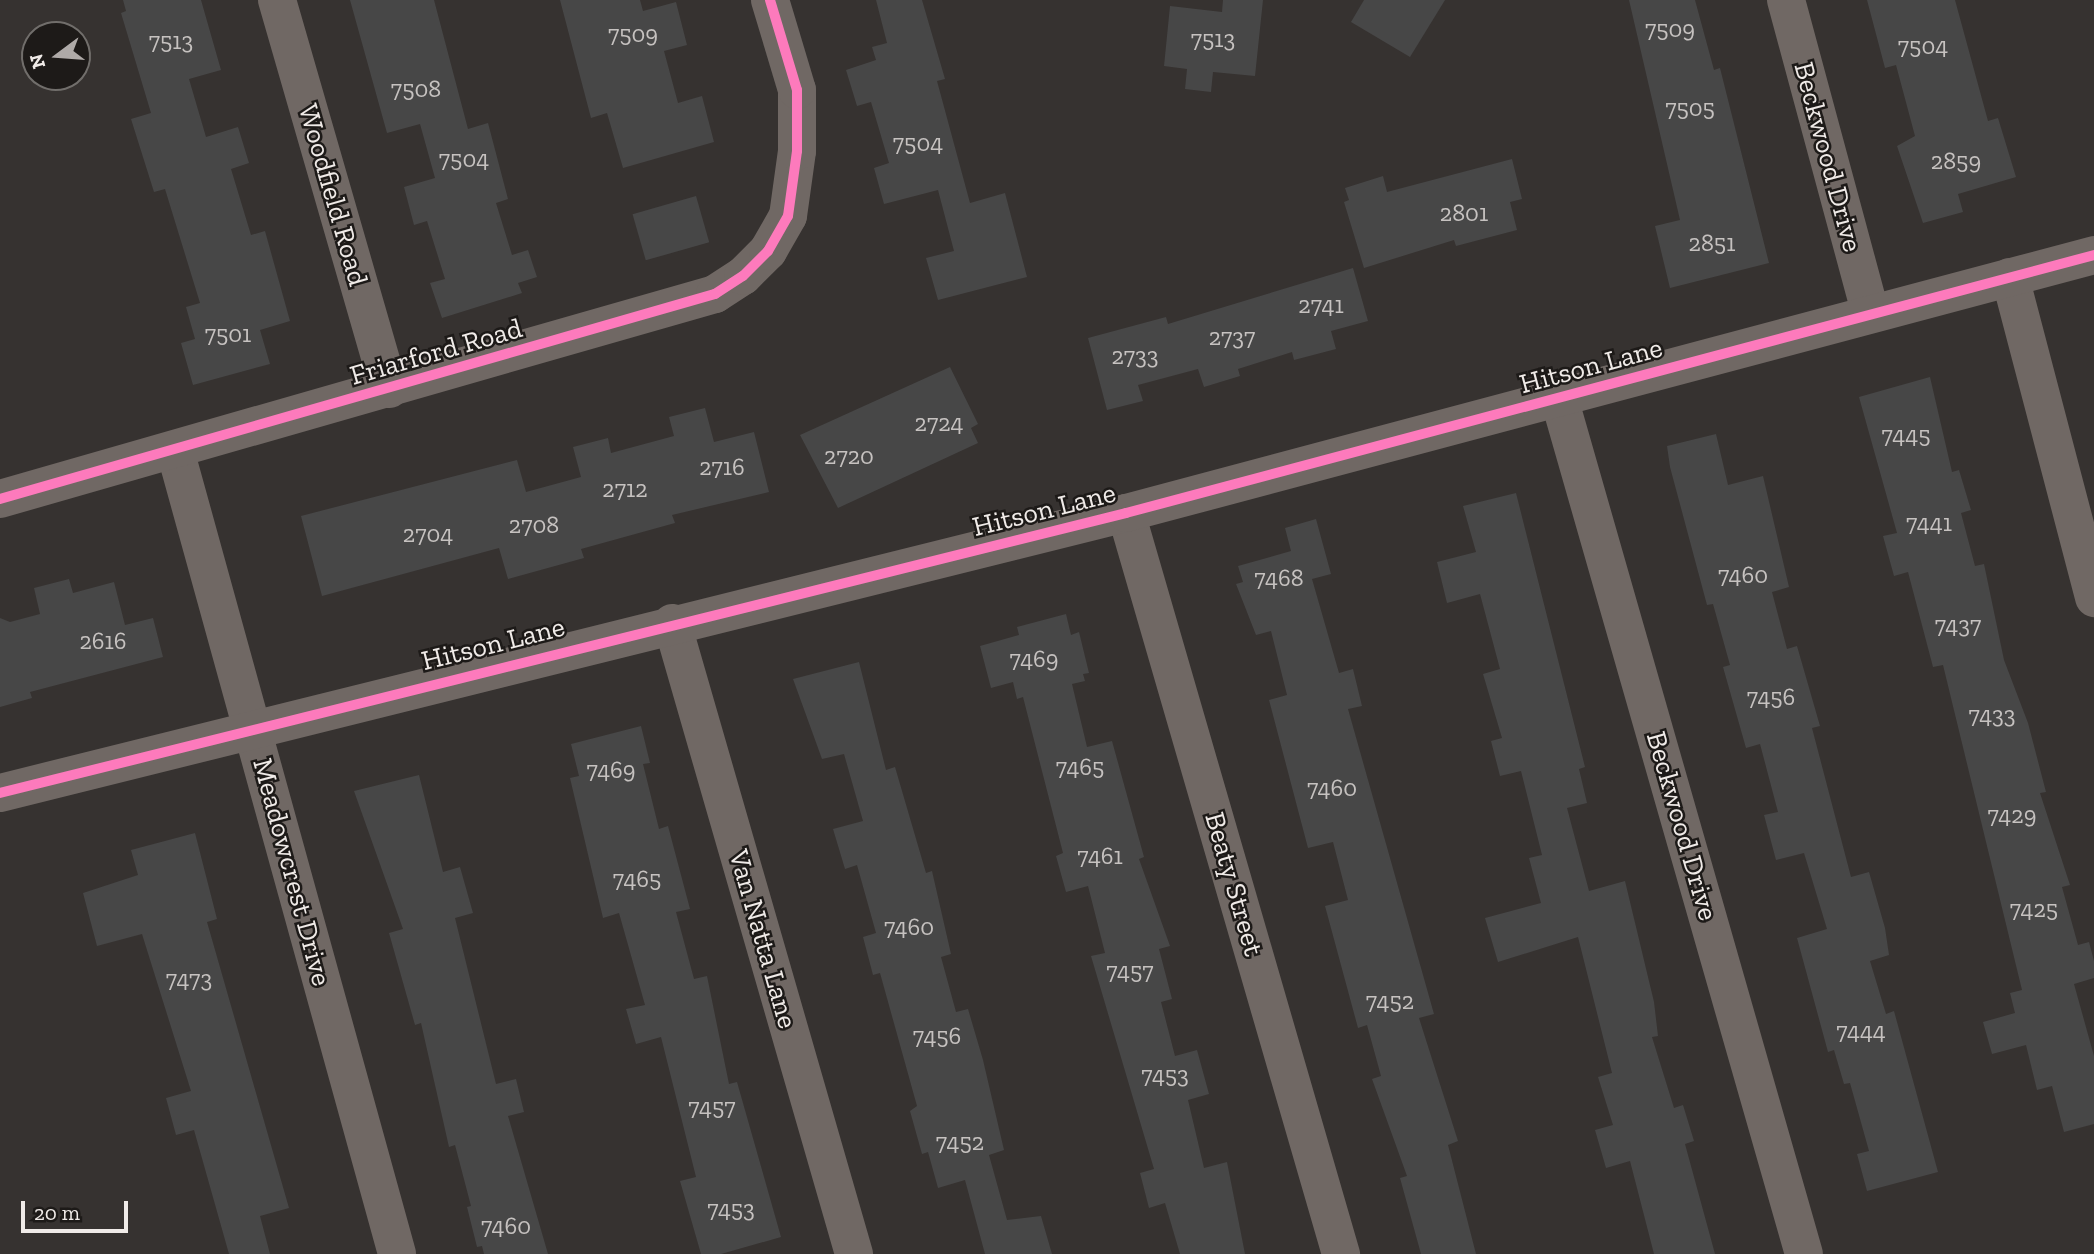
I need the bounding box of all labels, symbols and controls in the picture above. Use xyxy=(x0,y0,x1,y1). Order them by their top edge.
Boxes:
house number: 7509 xyxy=(1645,15,1695,43)
house number: 7509 xyxy=(608,20,658,48)
north arrow xyxy=(21,21,91,91)
house number: 7513 xyxy=(1191,25,1235,53)
house number: 7513 xyxy=(149,27,193,55)
house number: 7504 xyxy=(1898,32,1948,60)
text: N xyxy=(24,51,50,71)
street label: Beckwood Drive xyxy=(1787,58,1869,256)
house number: 7508 xyxy=(391,75,441,103)
house number: 7505 xyxy=(1665,94,1715,122)
street label: Woodfield Road xyxy=(291,100,375,290)
house number: 7504 xyxy=(893,129,943,157)
house number: 7504 xyxy=(439,145,489,173)
house number: 2859 xyxy=(1931,147,1981,175)
house number: 2801 xyxy=(1440,199,1488,227)
house number: 2851 xyxy=(1689,229,1735,257)
house number: 2741 xyxy=(1298,291,1344,319)
street label: Friarford Road xyxy=(346,311,526,393)
house number: 7501 xyxy=(205,320,251,348)
house number: 2737 xyxy=(1209,323,1255,351)
street label: Hitson Lane xyxy=(1516,331,1666,401)
house number: 2733 xyxy=(1111,342,1159,370)
house number: 2724 xyxy=(915,409,963,437)
house number: 7445 xyxy=(1882,421,1930,449)
house number: 2720 xyxy=(824,442,874,470)
house number: 2716 xyxy=(699,453,745,481)
house number: 2712 xyxy=(602,475,648,503)
street label: Hitson Lane xyxy=(969,476,1119,544)
house number: 7441 xyxy=(1906,509,1952,537)
house number: 2708 xyxy=(509,511,559,539)
house number: 2704 xyxy=(403,520,453,548)
house number: 7460 xyxy=(1718,561,1768,589)
house number: 7468 xyxy=(1254,564,1304,592)
street label: Hitson Lane xyxy=(418,610,568,678)
house number: 7437 xyxy=(1935,611,1981,639)
house number: 2616 xyxy=(79,627,127,655)
house number: 7469 xyxy=(1009,645,1059,673)
house number: 7456 xyxy=(1747,683,1795,711)
house number: 7433 xyxy=(1968,701,2016,729)
street label: Beckwood Drive xyxy=(1639,728,1725,924)
house number: 7465 xyxy=(1056,753,1104,781)
street label: Meadowcrest Drive xyxy=(245,755,339,989)
house number: 7469 xyxy=(586,756,636,784)
house number: 7460 xyxy=(1307,774,1357,802)
house number: 7429 xyxy=(1988,801,2036,829)
street label: Beaty Street xyxy=(1197,808,1271,960)
house number: 7461 xyxy=(1077,842,1123,870)
street label: Van Natta Lane xyxy=(721,846,805,1032)
house number: 7465 xyxy=(613,865,661,893)
house number: 7425 xyxy=(2010,895,2058,923)
house number: 7460 xyxy=(884,913,934,941)
house number: 7457 xyxy=(1106,957,1154,985)
house number: 7473 xyxy=(166,965,212,993)
house number: 7452 xyxy=(1366,987,1414,1015)
house number: 7444 xyxy=(1836,1017,1886,1045)
house number: 7456 xyxy=(913,1022,961,1050)
house number: 7453 xyxy=(1141,1061,1189,1089)
house number: 7457 xyxy=(688,1093,736,1121)
house number: 7452 xyxy=(936,1128,984,1156)
scale bar xyxy=(24,1188,131,1232)
house number: 7453 xyxy=(707,1195,755,1223)
text: 20 m xyxy=(34,1200,80,1225)
house number: 7460 xyxy=(481,1212,531,1240)

